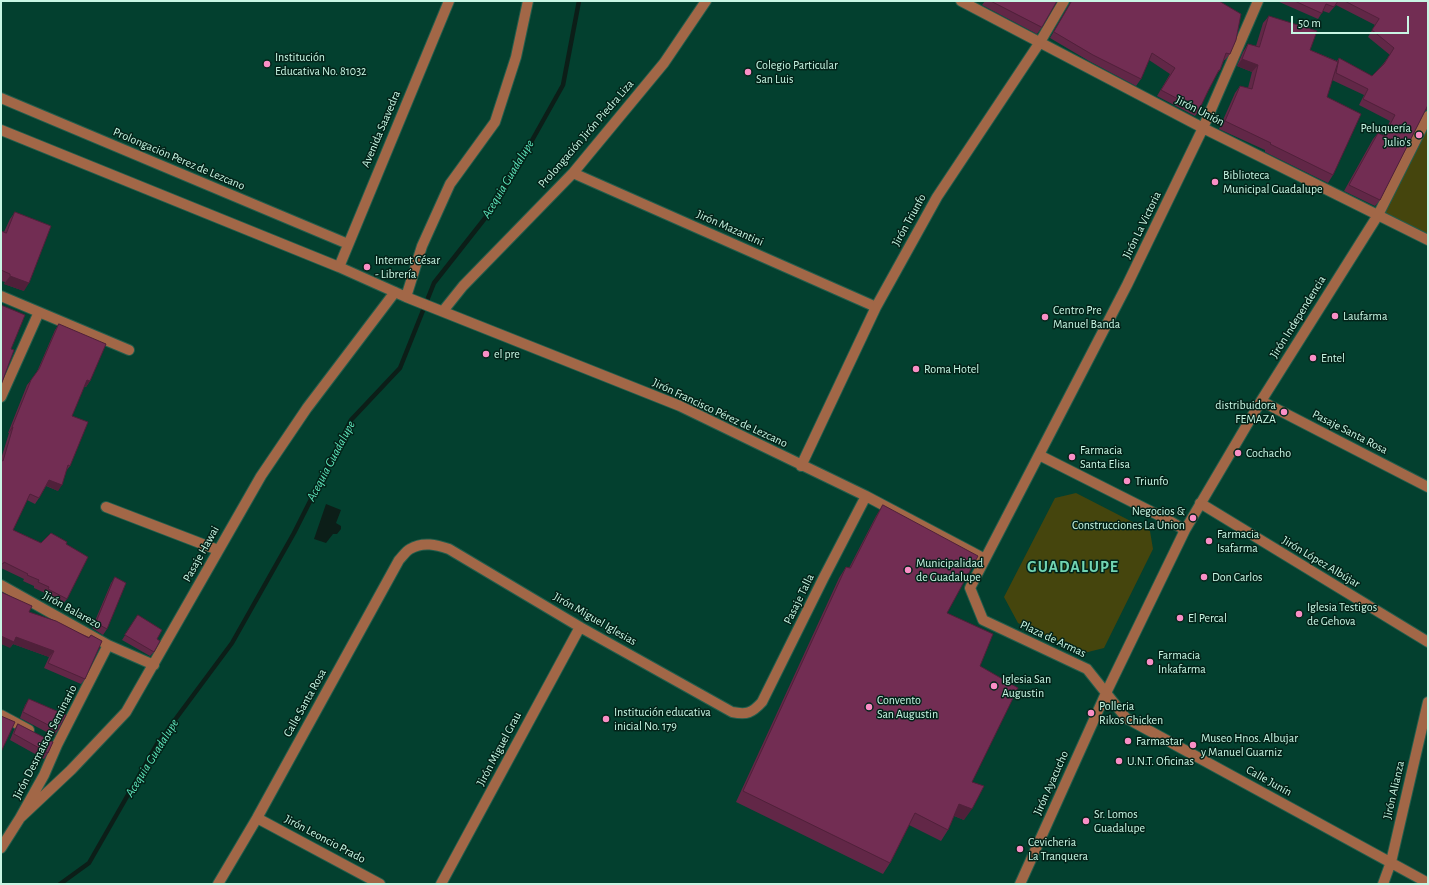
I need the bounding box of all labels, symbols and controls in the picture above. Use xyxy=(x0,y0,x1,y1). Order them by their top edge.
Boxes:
scale bar xyxy=(1293,8,1411,34)
text: 50 m xyxy=(1298,17,1321,29)
place label: Institución Educativa No. 81032 xyxy=(275,50,367,78)
place label: Colegio Particular San Luis xyxy=(756,58,838,86)
marker: Institución Educativa No. 81032 xyxy=(262,59,272,69)
marker: Colegio Particular San Luis xyxy=(743,67,753,77)
street label: Prolongación Jirón Piedra Liza xyxy=(535,77,637,191)
street label: Avenida Saavedra xyxy=(358,88,404,170)
street label: Jirón Unión xyxy=(1173,93,1227,129)
place label: Peluquería Julio's xyxy=(1361,121,1411,149)
street label: Prolongación Perez de Lezcano xyxy=(111,125,247,193)
marker: Peluquería Julio's xyxy=(1414,130,1424,140)
water label: Acequia Guadalupe xyxy=(478,137,538,221)
place label: Biblioteca Municipal Guadalupe xyxy=(1223,168,1323,196)
marker: Biblioteca Municipal Guadalupe xyxy=(1210,177,1220,187)
street label: Jirón La Victoria xyxy=(1120,189,1164,261)
street label: Jirón Triunfo xyxy=(889,191,929,249)
street label: Jirón Mazantini xyxy=(694,207,766,249)
place label: Internet César - Librería xyxy=(375,253,440,281)
marker: Internet César - Librería xyxy=(362,262,372,272)
street label: Jirón Independencia xyxy=(1267,273,1329,361)
place label: Centro Pre Manuel Banda xyxy=(1053,303,1120,331)
place label: Laufarma xyxy=(1343,309,1387,323)
marker: Laufarma xyxy=(1330,311,1340,321)
marker: Centro Pre Manuel Banda xyxy=(1040,312,1050,322)
place label: el pre xyxy=(494,347,520,361)
marker: el pre xyxy=(481,349,491,359)
place label: Entel xyxy=(1321,351,1345,365)
marker: Entel xyxy=(1308,353,1318,363)
place label: Roma Hotel xyxy=(924,362,979,376)
marker: Roma Hotel xyxy=(911,364,921,374)
street label: Jirón Francisco Pérez de Lezcano xyxy=(650,375,790,451)
place label: distribuidora FEMAZA xyxy=(1215,398,1276,426)
marker: distribuidora FEMAZA xyxy=(1279,407,1289,417)
street label: Pasaje Santa Rosa xyxy=(1310,407,1390,457)
water label: Acequia Guadalupe xyxy=(303,418,359,504)
place label: Farmacia Santa Elisa xyxy=(1080,443,1130,471)
place label: Cochacho xyxy=(1246,446,1291,460)
marker: Cochacho xyxy=(1233,448,1243,458)
marker: Farmacia Santa Elisa xyxy=(1067,452,1077,462)
place label: Triunfo xyxy=(1135,474,1168,488)
marker: Triunfo xyxy=(1122,476,1132,486)
place label: Negocios & Construcciones La Union xyxy=(1072,504,1185,532)
marker: Negocios & Construcciones La Union xyxy=(1188,513,1198,523)
street label: Pasaje Hawai xyxy=(180,523,222,585)
place label: Farmacia Isafarma xyxy=(1217,527,1259,555)
street label: Jirón López Albújar xyxy=(1279,533,1363,591)
marker: Farmacia Isafarma xyxy=(1204,536,1214,546)
place label: Municipalidad de Guadalupe xyxy=(916,556,983,584)
district label: GUADALUPE xyxy=(1027,557,1119,577)
marker: Municipalidad de Guadalupe xyxy=(903,565,913,575)
place label: Don Carlos xyxy=(1212,570,1263,584)
street label: Pasaje Talla xyxy=(781,571,817,627)
marker: Don Carlos xyxy=(1199,572,1209,582)
street label: Jirón Balarezo xyxy=(40,588,104,632)
street label: Jirón Miguel Iglesias xyxy=(551,589,639,649)
place label: Iglesia Testigos de Gehova xyxy=(1307,600,1377,628)
marker: Iglesia Testigos de Gehova xyxy=(1294,609,1304,619)
place label: El Percal xyxy=(1188,611,1227,625)
marker: El Percal xyxy=(1175,613,1185,623)
street label: Plaza de Armas xyxy=(1018,617,1088,661)
place label: Farmacia Inkafarma xyxy=(1158,648,1206,676)
marker: Farmacia Inkafarma xyxy=(1145,657,1155,667)
street label: Calle Santa Rosa xyxy=(280,666,330,740)
place label: Iglesia San Augustin xyxy=(1002,672,1051,700)
marker: Iglesia San Augustin xyxy=(989,681,999,691)
street label: Jirón Desmaison Seminario xyxy=(10,682,80,802)
place label: Convento San Augustin xyxy=(877,693,938,721)
place label: Polleria Rikos Chicken xyxy=(1099,699,1163,727)
marker: Convento San Augustin xyxy=(864,702,874,712)
place label: Institución educativa inicial No. 179 xyxy=(614,705,711,733)
marker: Polleria Rikos Chicken xyxy=(1086,708,1096,718)
street label: Jirón Miguel Grau xyxy=(473,710,525,788)
marker: Institución educativa inicial No. 179 xyxy=(601,714,611,724)
water label: Acequia Guadalupe xyxy=(122,716,182,800)
place label: Museo Hnos. Albujar y Manuel Guarniz xyxy=(1201,731,1298,759)
place label: Farmastar xyxy=(1136,734,1183,748)
marker: Farmastar xyxy=(1123,736,1133,746)
marker: Museo Hnos. Albujar y Manuel Guarniz xyxy=(1188,740,1198,750)
street label: Jirón Ayacucho xyxy=(1030,749,1072,817)
place label: U.N.T. Oficinas xyxy=(1127,754,1194,768)
marker: U.N.T. Oficinas xyxy=(1114,756,1124,766)
street label: Jirón Alianza xyxy=(1380,759,1408,821)
street label: Calle Junín xyxy=(1244,763,1294,799)
place label: Sr. Lomos Guadalupe xyxy=(1094,807,1145,835)
street label: Jirón Leoncio Prado xyxy=(282,812,368,866)
marker: Sr. Lomos Guadalupe xyxy=(1081,816,1091,826)
place label: Cevicheria La Tranquera xyxy=(1028,835,1088,863)
marker: Cevicheria La Tranquera xyxy=(1015,844,1025,854)

